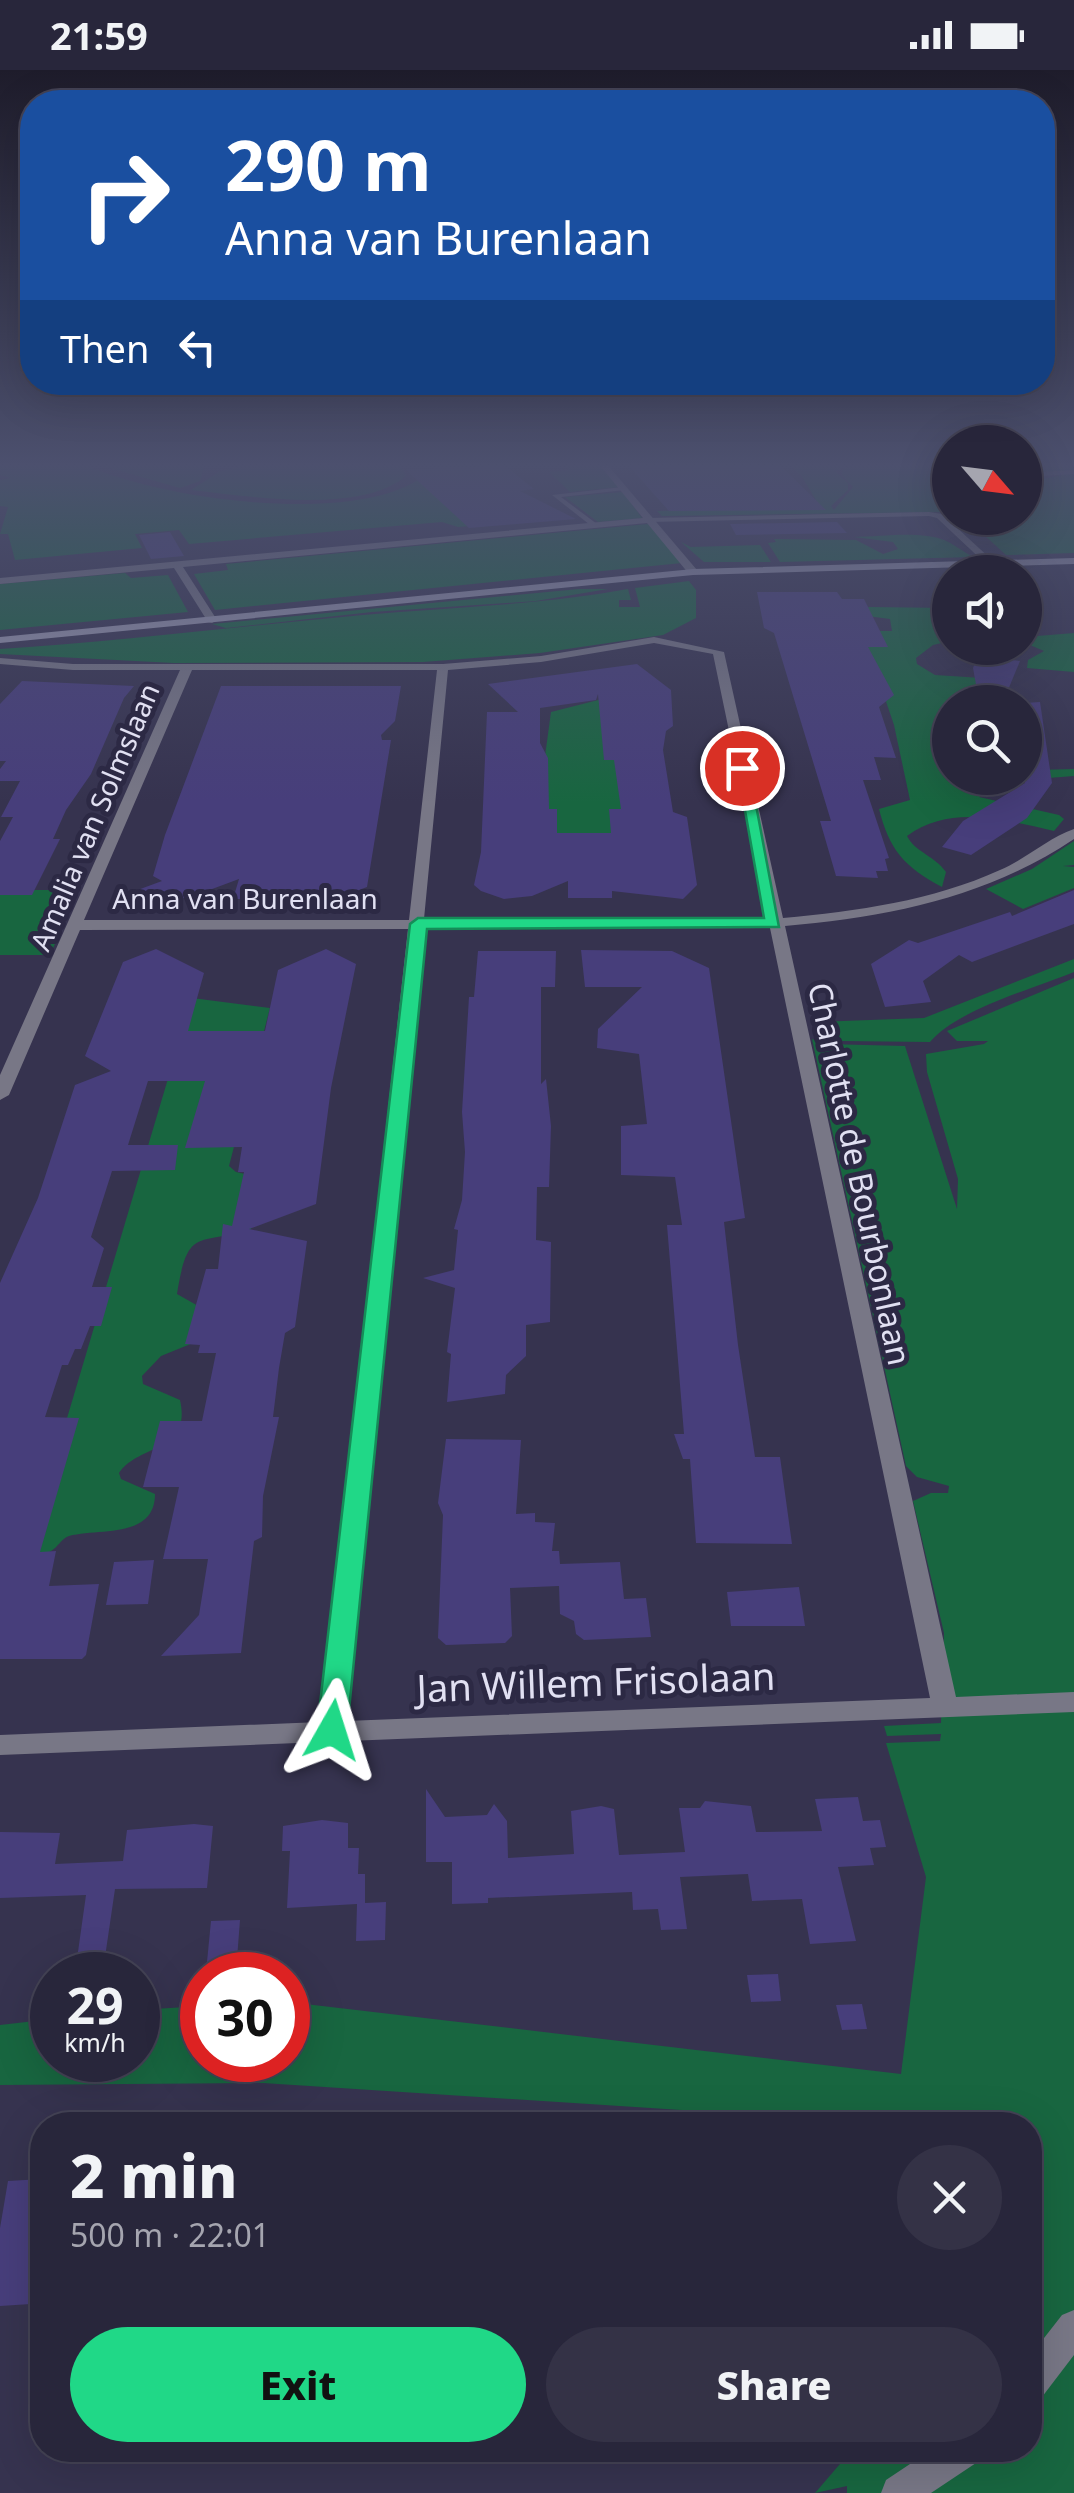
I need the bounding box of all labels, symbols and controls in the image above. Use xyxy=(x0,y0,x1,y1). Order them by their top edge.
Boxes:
text: 21:59 xyxy=(50,9,148,61)
text: 290 m xyxy=(225,116,432,212)
icon: right xyxy=(60,130,190,260)
text: Anna van Burenlaan xyxy=(225,207,652,268)
icon: left xyxy=(170,320,225,375)
text: Then xyxy=(60,322,150,374)
north arrow xyxy=(932,425,1042,535)
map controls xyxy=(932,425,1042,795)
button: sound xyxy=(932,555,1042,665)
street label: Amalia van Solmslaan xyxy=(21,677,168,956)
button: search xyxy=(932,685,1042,795)
pin xyxy=(700,726,785,811)
icon: arrive xyxy=(715,741,770,796)
street label: Anna van Burenlaan xyxy=(112,879,378,917)
street label: Charlotte de Bourbonlaan xyxy=(799,978,922,1369)
street label: Jan Willem Frisolaan xyxy=(413,1649,776,1713)
position arrow xyxy=(280,1678,384,1782)
speed limit sign: 30 xyxy=(180,1952,310,2082)
text: 29 xyxy=(66,1971,124,2039)
text: km/h xyxy=(64,2025,126,2059)
text: 2 min xyxy=(70,2134,238,2216)
button: close xyxy=(897,2145,1002,2250)
text: 500 m · 22:01 xyxy=(70,2213,270,2256)
button: Exit xyxy=(70,2327,526,2442)
button: Share xyxy=(546,2327,1002,2442)

